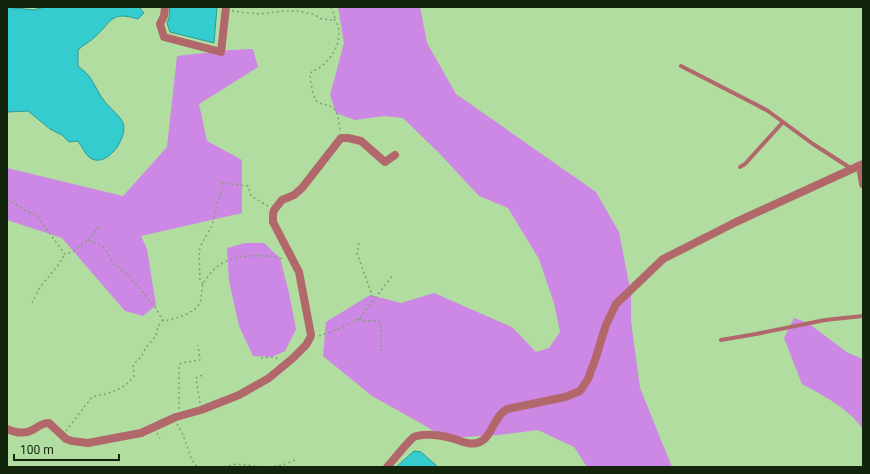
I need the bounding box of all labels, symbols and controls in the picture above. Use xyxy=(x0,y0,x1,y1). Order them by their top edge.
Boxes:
scale bar xyxy=(14,436,119,462)
text: 100 m xyxy=(20,443,54,457)

